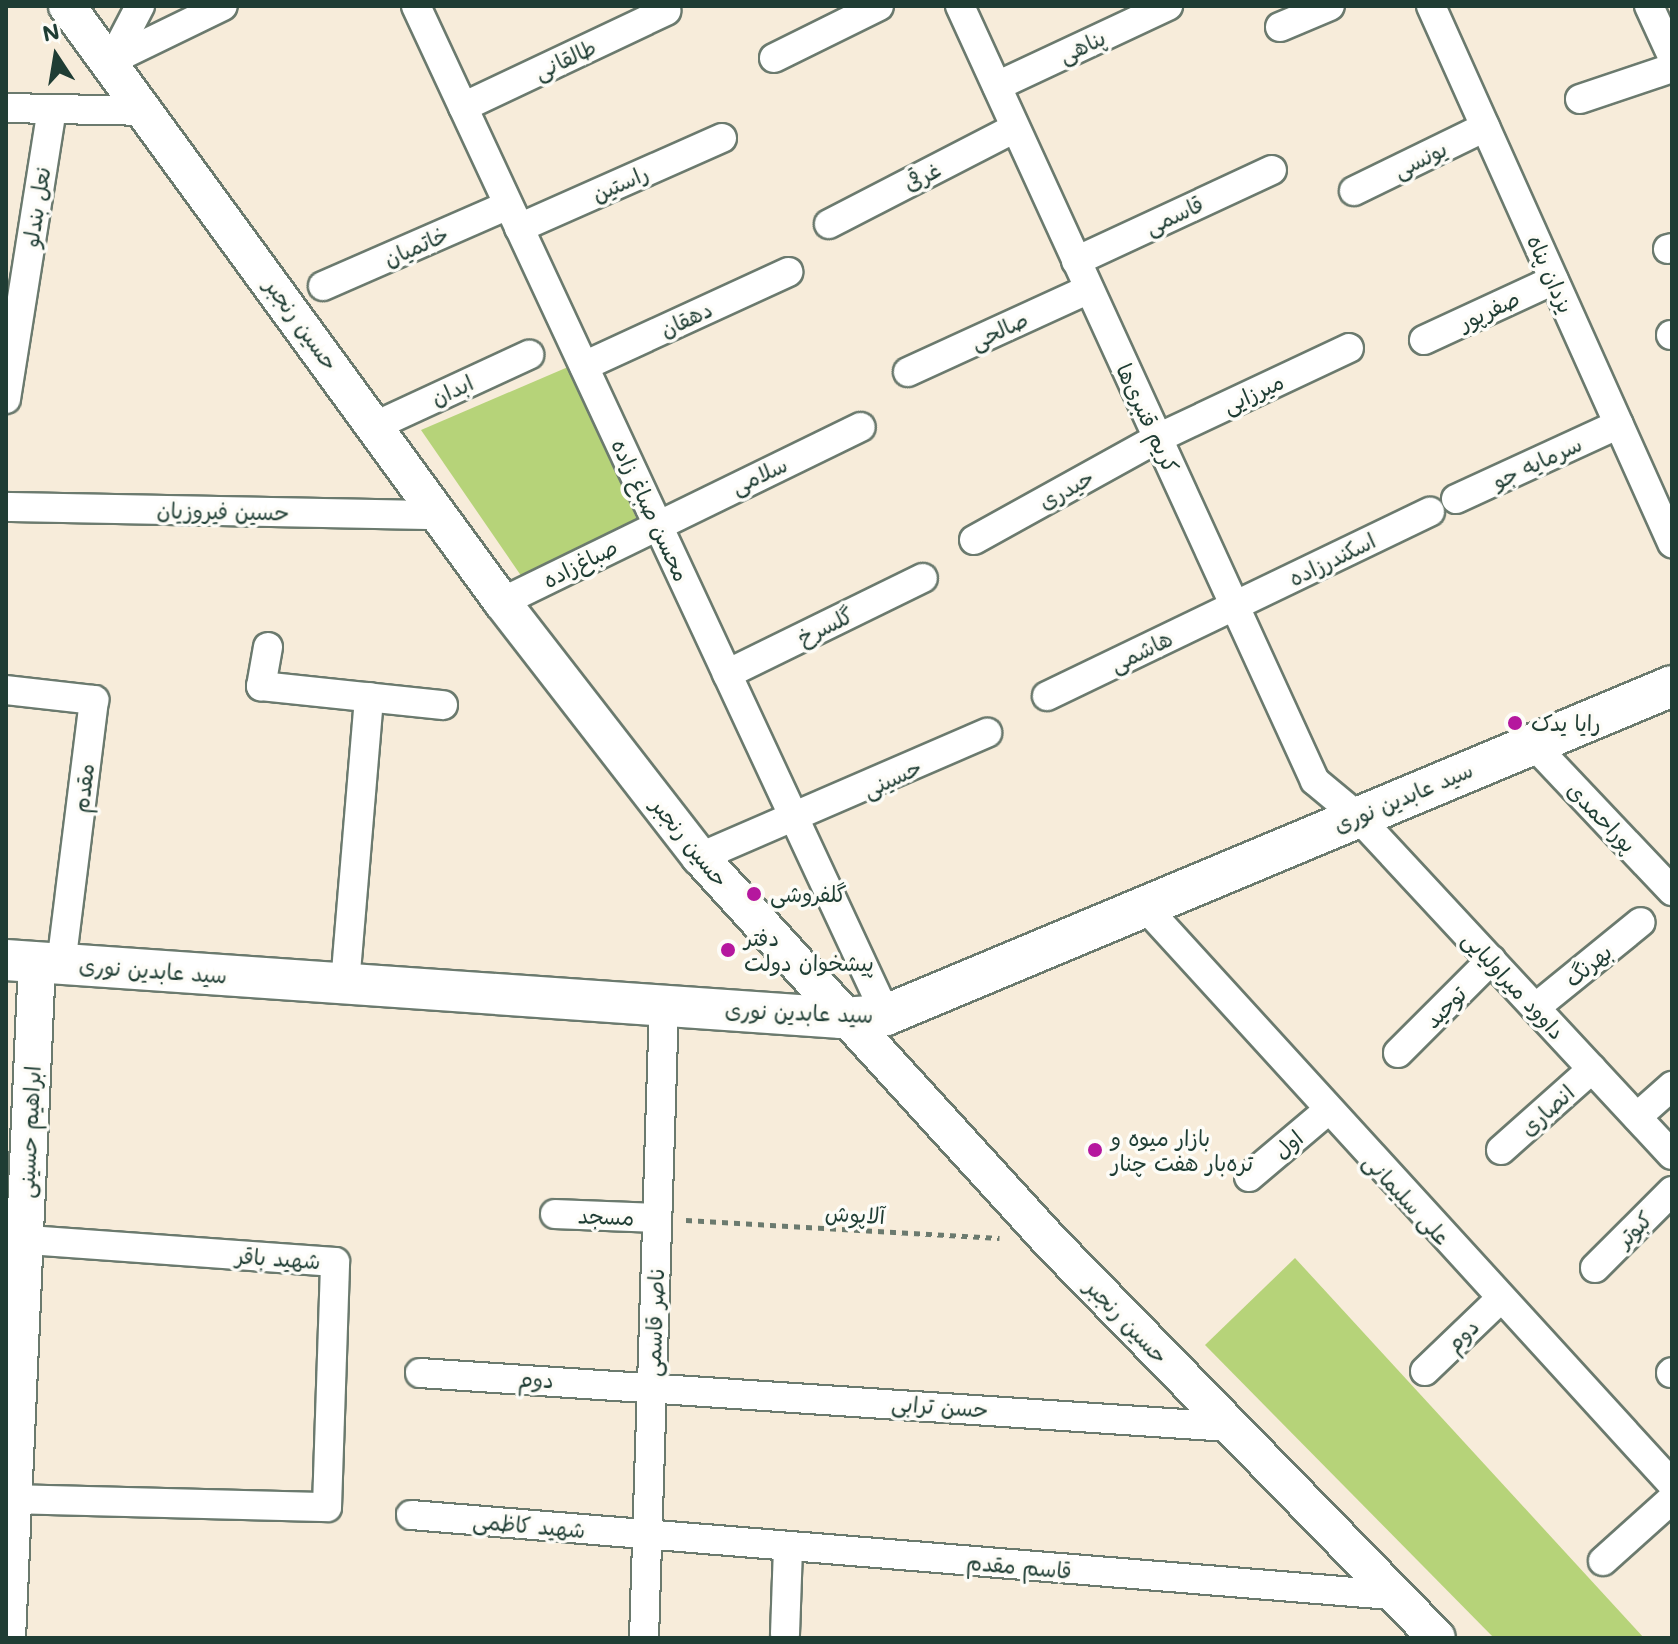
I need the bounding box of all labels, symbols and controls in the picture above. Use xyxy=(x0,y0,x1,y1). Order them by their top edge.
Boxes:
north arrow xyxy=(16,16,96,96)
text: N xyxy=(40,16,62,48)
street label: پناهی xyxy=(1054,24,1110,68)
street label: طالقانی xyxy=(530,33,600,85)
street label: یونسی xyxy=(1389,135,1451,183)
street label: غرقی xyxy=(899,156,945,196)
street label: راستین xyxy=(588,159,652,207)
street label: نعل بندلو xyxy=(17,165,55,249)
street label: قاسمی xyxy=(1141,190,1207,240)
street label: خاتمیان xyxy=(380,220,452,272)
street label: یزدان پناه xyxy=(1522,231,1580,317)
street label: حسین رنجبر xyxy=(260,273,344,375)
street label: صفرپور xyxy=(1454,285,1524,335)
street label: دهقان xyxy=(656,296,716,342)
street label: صالحی xyxy=(966,305,1032,355)
street label: کریم قنبری‌ها xyxy=(1111,359,1185,477)
street label: میرزایی xyxy=(1218,367,1288,419)
street label: ابدان xyxy=(427,369,477,411)
street label: سرمایه جو xyxy=(1488,430,1586,494)
street label: محسن صباغ زاده xyxy=(606,435,696,585)
street label: سلامی xyxy=(727,451,791,499)
street label: حیدری xyxy=(1034,463,1098,515)
street label: حسین فیروزیان xyxy=(156,497,290,525)
street label: اسکندرزاده xyxy=(1284,527,1380,591)
street label: صباغ‌زاده xyxy=(538,533,622,593)
street label: گلسرخ xyxy=(793,601,857,651)
street label: هاشمی xyxy=(1106,625,1176,677)
place label: رایا یدک xyxy=(1531,710,1601,736)
marker: رایا یدک xyxy=(1506,714,1524,732)
street label: حسینی xyxy=(858,753,926,803)
street label: سید عابدین نوری xyxy=(1330,756,1476,838)
street label: مقدم xyxy=(67,762,99,814)
street label: پوراحمدی xyxy=(1562,776,1642,858)
street label: حسین رنجبر xyxy=(646,792,734,892)
place label: گلفروشی xyxy=(770,881,847,907)
marker: گلفروشی xyxy=(745,885,763,903)
place label: دفتر پیشخوان دولت xyxy=(744,924,874,976)
street label: داوود میراولیایی xyxy=(1457,926,1571,1044)
street label: بهرنگ xyxy=(1559,938,1617,992)
marker: دفتر پیشخوان دولت xyxy=(719,941,737,959)
street label: سید عابدین نوری xyxy=(78,952,228,988)
street label: توحید xyxy=(1418,980,1472,1034)
street label: سید عابدین نوری xyxy=(724,996,874,1028)
street label: ابراهیم حسینی xyxy=(12,1065,46,1199)
street label: انصاری xyxy=(1514,1079,1580,1141)
place label: بازار میوه و تره‌بار هفت چنار xyxy=(1111,1124,1253,1176)
street label: اول xyxy=(1268,1124,1308,1164)
marker: بازار میوه و تره‌بار هفت چنار xyxy=(1086,1141,1104,1159)
street label: علی سلیمانی xyxy=(1358,1148,1456,1250)
street label: آلاپوش xyxy=(824,1199,886,1229)
street label: مسجد xyxy=(577,1202,635,1230)
street label: کبوتر xyxy=(1610,1205,1658,1253)
street label: شهید باقر xyxy=(235,1242,321,1274)
street label: ناصر قاسمی xyxy=(639,1267,669,1377)
street label: حسین رنجبر xyxy=(1080,1273,1174,1369)
street label: دوم xyxy=(1440,1313,1484,1357)
street label: دوم xyxy=(517,1365,555,1393)
street label: حسن ترابی xyxy=(890,1389,990,1423)
street label: شهید کاظمی xyxy=(472,1507,586,1543)
street label: قاسم مقدم xyxy=(965,1548,1073,1584)

